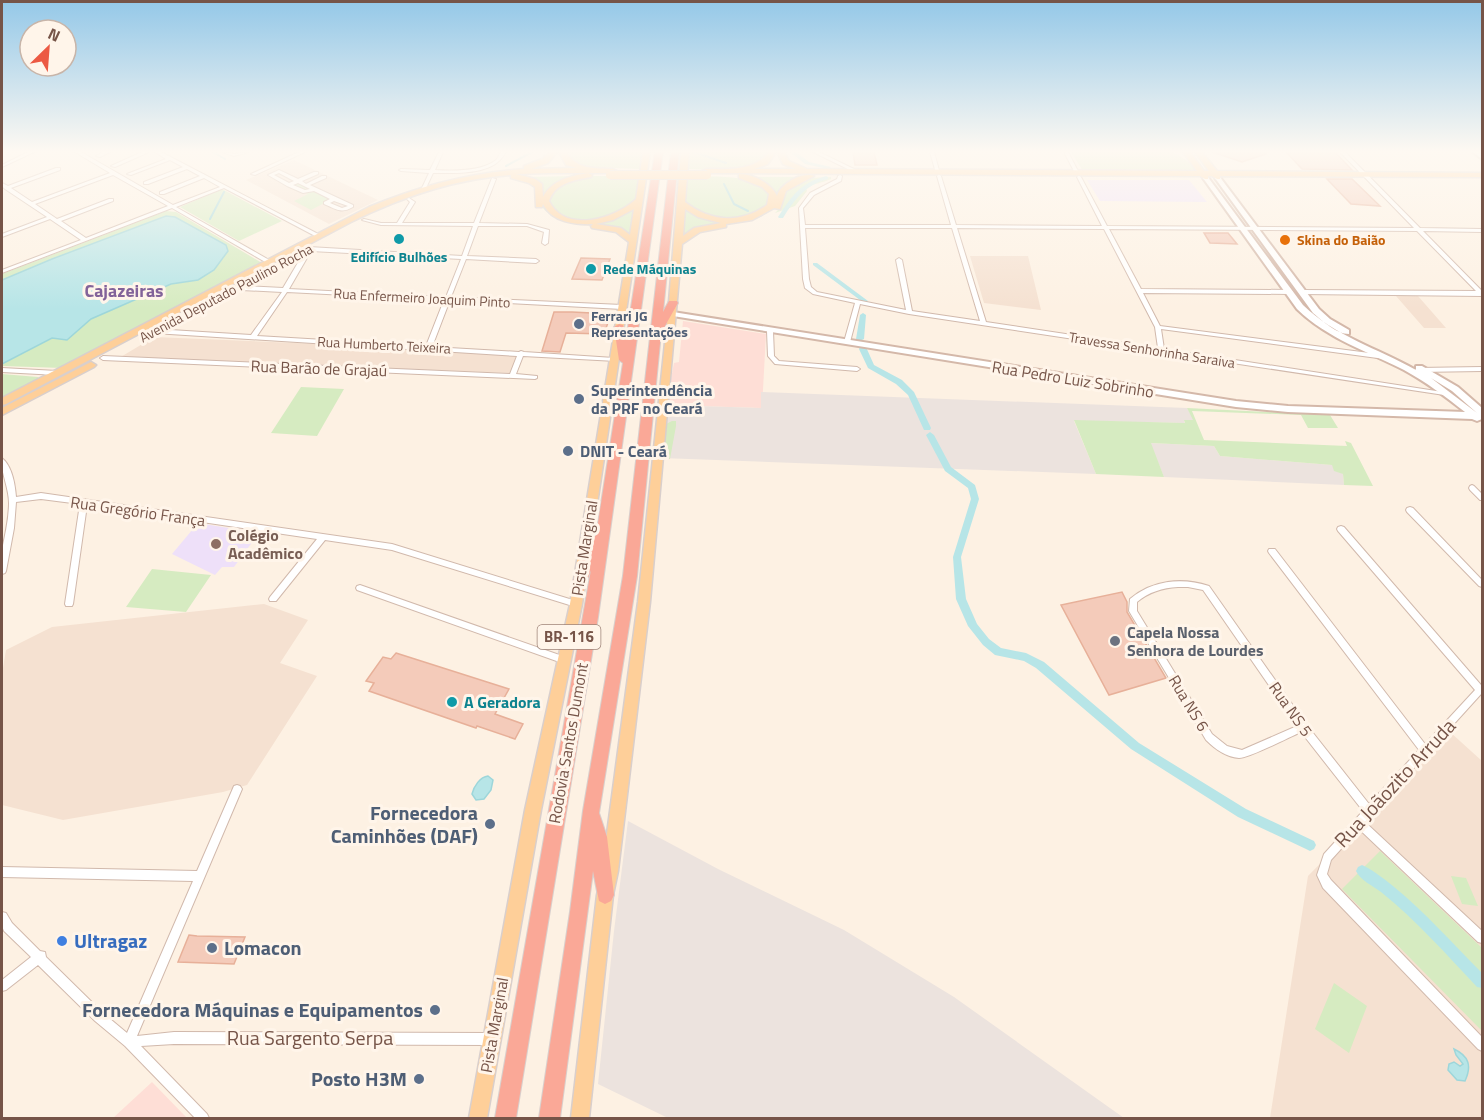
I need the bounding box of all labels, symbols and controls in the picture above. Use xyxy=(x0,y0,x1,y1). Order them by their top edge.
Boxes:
north arrow xyxy=(18,18,78,78)
text: N xyxy=(44,21,64,48)
place label: Skina do Baião xyxy=(1297,229,1386,250)
marker: Edifício Bulhões xyxy=(392,232,406,246)
marker: Skina do Baião xyxy=(1278,233,1292,247)
street label: Avenida Deputado Paulino Rocha xyxy=(135,238,316,347)
place label: Edifício Bulhões xyxy=(351,246,448,267)
place label: Rede Máquinas xyxy=(603,258,697,279)
marker: Rede Máquinas xyxy=(584,262,598,276)
district label: Cajazeiras xyxy=(84,277,164,304)
street label: Rua Enfermeiro Joaquim Pinto xyxy=(333,282,511,313)
place label: Ferrari JG Representações xyxy=(591,305,688,342)
marker: Ferrari JG Representações xyxy=(572,317,586,331)
street label: Travessa Senhorinha Saraiva xyxy=(1067,326,1237,373)
street label: Rua Humberto Teixeira xyxy=(317,331,451,358)
street label: Rua Barão de Grajaú xyxy=(250,354,388,382)
street label: Rua Pedro Luiz Sobrinho xyxy=(990,354,1156,404)
place label: Superintendência da PRF no Ceará xyxy=(591,378,712,420)
marker: Superintendência da PRF no Ceará xyxy=(572,392,586,406)
place label: DNIT - Ceará xyxy=(580,439,667,463)
marker: DNIT - Ceará xyxy=(561,444,575,458)
street label: Rua Gregório França xyxy=(69,490,207,532)
street label: Pista Marginal xyxy=(565,498,603,598)
place label: Colégio Acadêmico xyxy=(228,523,303,565)
marker: Colégio Acadêmico xyxy=(209,537,223,551)
place label: Capela Nossa Senhora de Lourdes xyxy=(1127,620,1264,662)
road number: BR-116 xyxy=(538,625,600,649)
marker: Capela Nossa Senhora de Lourdes xyxy=(1108,634,1122,648)
street label: Rodovia Santos Dumont xyxy=(542,660,594,825)
street label: Rua NS 6 xyxy=(1163,670,1215,736)
street label: Rua NS 5 xyxy=(1263,677,1319,741)
place label: A Geradora xyxy=(464,690,541,714)
marker: A Geradora xyxy=(445,695,459,709)
street label: Rua Joãozito Arruda xyxy=(1327,711,1463,854)
place label: Fornecedora Caminhões (DAF) xyxy=(331,797,478,851)
marker: Fornecedora Caminhões (DAF) xyxy=(483,817,497,831)
place label: Ultragaz xyxy=(74,925,147,956)
place label: Lomacon xyxy=(224,932,302,963)
marker: Ultragaz xyxy=(55,934,69,948)
marker: Lomacon xyxy=(205,941,219,955)
street label: Pista Marginal xyxy=(474,975,514,1075)
place label: Fornecedora Máquinas e Equipamentos xyxy=(82,994,423,1025)
marker: Fornecedora Máquinas e Equipamentos xyxy=(428,1003,442,1017)
street label: Rua Sargento Serpa xyxy=(227,1022,393,1053)
place label: Posto H3M xyxy=(311,1063,407,1094)
marker: Posto H3M xyxy=(412,1072,426,1086)

